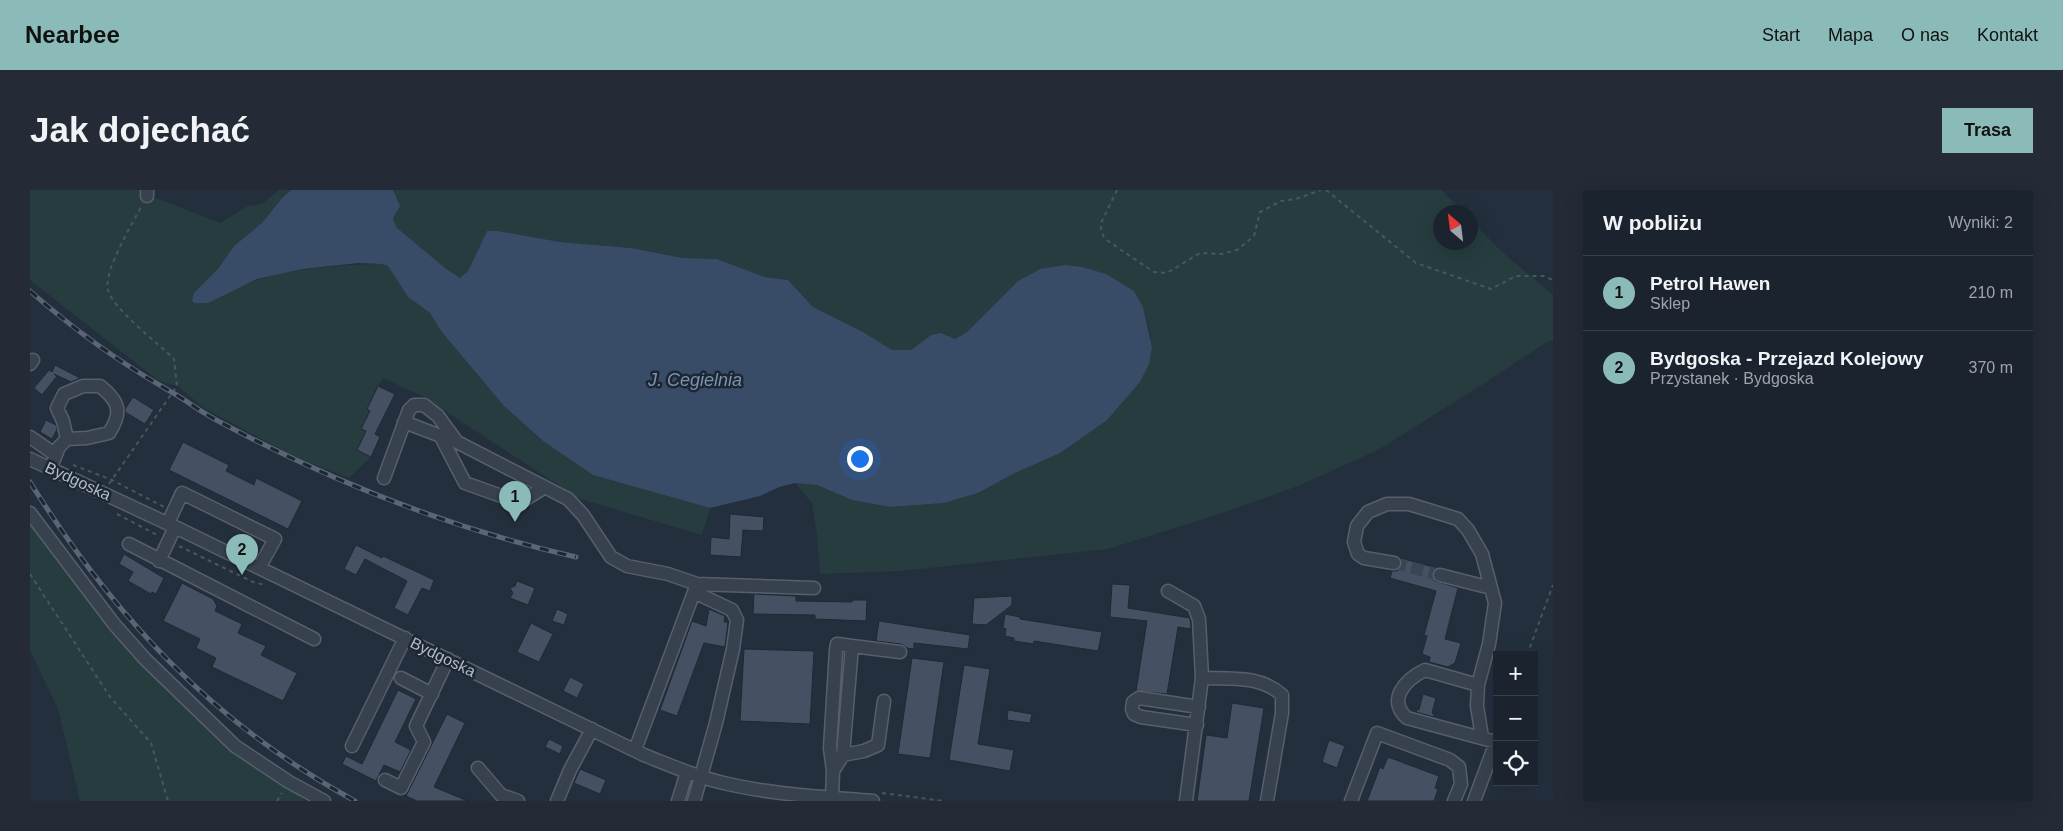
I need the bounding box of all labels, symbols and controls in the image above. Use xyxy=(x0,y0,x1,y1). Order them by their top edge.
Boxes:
text: Nearbee xyxy=(25,21,120,48)
text: Start xyxy=(1762,25,1800,45)
text: Mapa xyxy=(1828,25,1873,45)
text: O nas xyxy=(1901,25,1949,45)
text: Kontakt xyxy=(1977,25,2038,45)
button: Trasa xyxy=(1942,108,2033,153)
text: Jak dojechać xyxy=(30,110,250,149)
north arrow xyxy=(1433,205,1478,250)
text: W pobliżu xyxy=(1603,211,1702,234)
text: Wyniki: 2 xyxy=(1948,214,2013,231)
text: Petrol Hawen xyxy=(1650,273,1770,294)
text: 1 xyxy=(1615,284,1623,301)
text: 210 m xyxy=(1969,284,2013,301)
text: Sklep xyxy=(1650,295,1690,312)
text: Bydgoska - Przejazd Kolejowy xyxy=(1650,348,1923,369)
text: 2 xyxy=(1615,359,1623,376)
text: 370 m xyxy=(1969,359,2013,376)
water label: J. Cegielnia xyxy=(647,370,742,390)
text: Przystanek · Bydgoska xyxy=(1650,370,1814,387)
your location xyxy=(847,446,873,472)
street label: Bydgoska xyxy=(43,458,114,504)
pin: 1 xyxy=(499,481,531,522)
pin: 2 xyxy=(226,534,258,575)
street label: Bydgoska xyxy=(408,634,478,680)
map controls xyxy=(1493,651,1538,786)
button: + xyxy=(1493,651,1538,696)
button: − xyxy=(1493,696,1538,741)
button: locate xyxy=(1493,741,1538,786)

